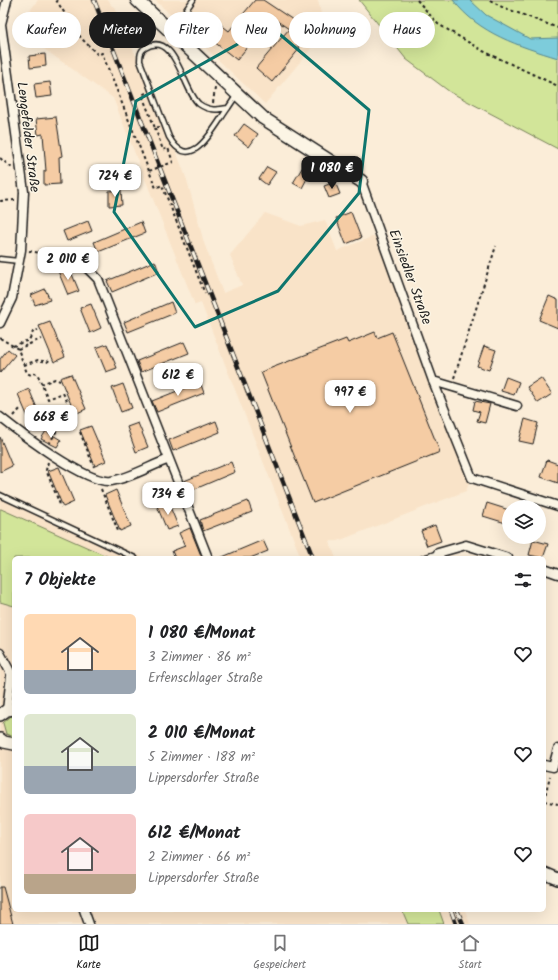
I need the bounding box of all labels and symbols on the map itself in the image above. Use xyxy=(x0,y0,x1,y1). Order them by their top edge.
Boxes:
street label: Lengefelder Straße xyxy=(10,80,46,194)
pin: 1 080 € xyxy=(295,156,369,190)
pin: 724 € xyxy=(87,164,143,198)
street label: Einsiedler Straße xyxy=(383,226,438,328)
pin: 2 010 € xyxy=(31,247,105,281)
pin: 612 € xyxy=(150,363,206,397)
pin: 997 € xyxy=(322,380,378,414)
pin: 668 € xyxy=(23,405,79,439)
pin: 734 € xyxy=(140,482,196,516)

